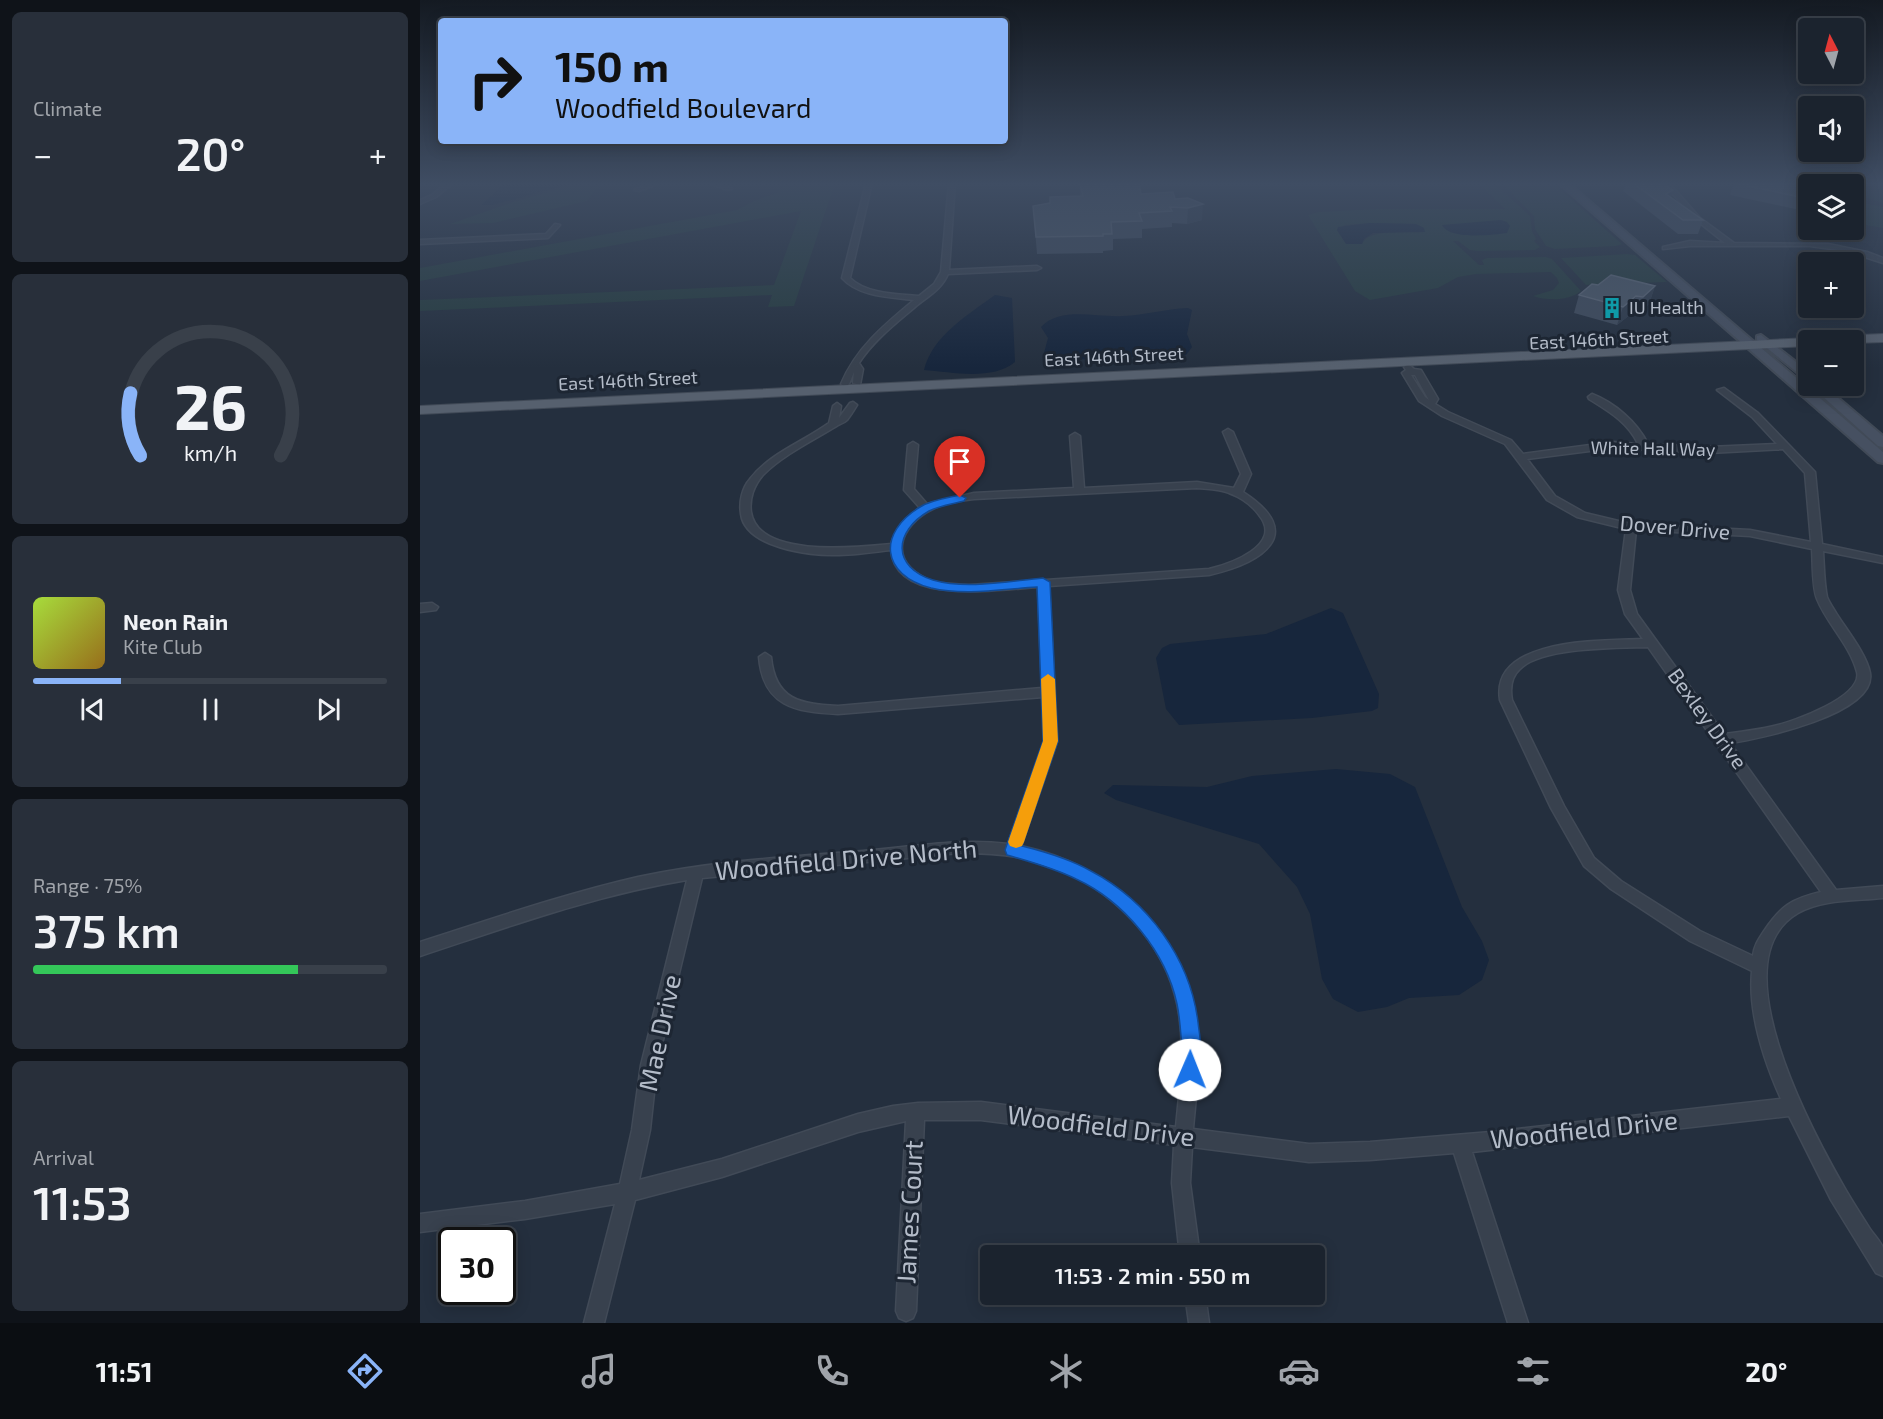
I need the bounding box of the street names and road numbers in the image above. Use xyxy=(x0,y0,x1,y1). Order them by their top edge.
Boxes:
street label: East 146th Street xyxy=(1529,324,1669,354)
street label: East 146th Street xyxy=(1044,341,1184,371)
street label: East 146th Street xyxy=(558,365,698,395)
street label: White Hall Way xyxy=(1590,436,1716,460)
street label: Dover Drive xyxy=(1619,509,1731,544)
street label: Bexley Drive xyxy=(1663,663,1753,773)
street label: Woodfield Drive North xyxy=(714,832,978,885)
street label: Mae Drive xyxy=(631,971,686,1094)
street label: Woodfield Drive xyxy=(1006,1098,1197,1151)
street label: Woodfield Drive xyxy=(1488,1103,1679,1154)
street label: James Court xyxy=(889,1139,928,1284)

